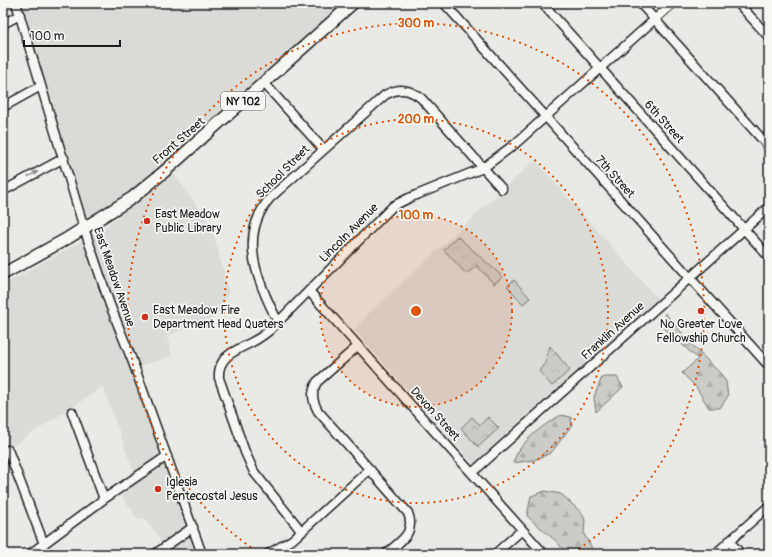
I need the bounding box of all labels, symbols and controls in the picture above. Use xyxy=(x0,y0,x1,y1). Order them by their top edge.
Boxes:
text: 300 m xyxy=(398,16,435,31)
scale bar xyxy=(24,22,120,48)
text: 100 m xyxy=(30,29,65,44)
road number: NY 102 xyxy=(221,92,265,110)
street label: 6th Street xyxy=(641,97,687,147)
text: 200 m xyxy=(398,112,435,127)
street label: Front Street xyxy=(150,114,208,168)
street label: School Street xyxy=(253,142,313,202)
street label: 7th Street xyxy=(592,153,638,201)
one-way arrow xyxy=(28,171,39,178)
street label: Lincoln Avenue xyxy=(316,200,382,266)
place label: East Meadow Public Library xyxy=(155,207,221,236)
text: 100 m xyxy=(399,208,434,223)
marker: East Meadow Public Library xyxy=(142,216,152,226)
street label: East Meadow Avenue xyxy=(90,225,138,329)
street label: Franklin Avenue xyxy=(578,299,648,363)
place label: East Meadow Fire Department Head Quaters xyxy=(153,303,284,332)
centre of rings xyxy=(409,304,423,318)
marker: No Greater Love Fellowship Church xyxy=(696,306,706,316)
marker: East Meadow Fire Department Head Quaters xyxy=(140,312,150,322)
place label: No Greater Love Fellowship Church xyxy=(656,317,746,346)
street label: Devon Street xyxy=(407,384,463,444)
place label: Iglesia Pentecostal Jesus xyxy=(166,475,258,504)
marker: Iglesia Pentecostal Jesus xyxy=(153,484,163,494)

